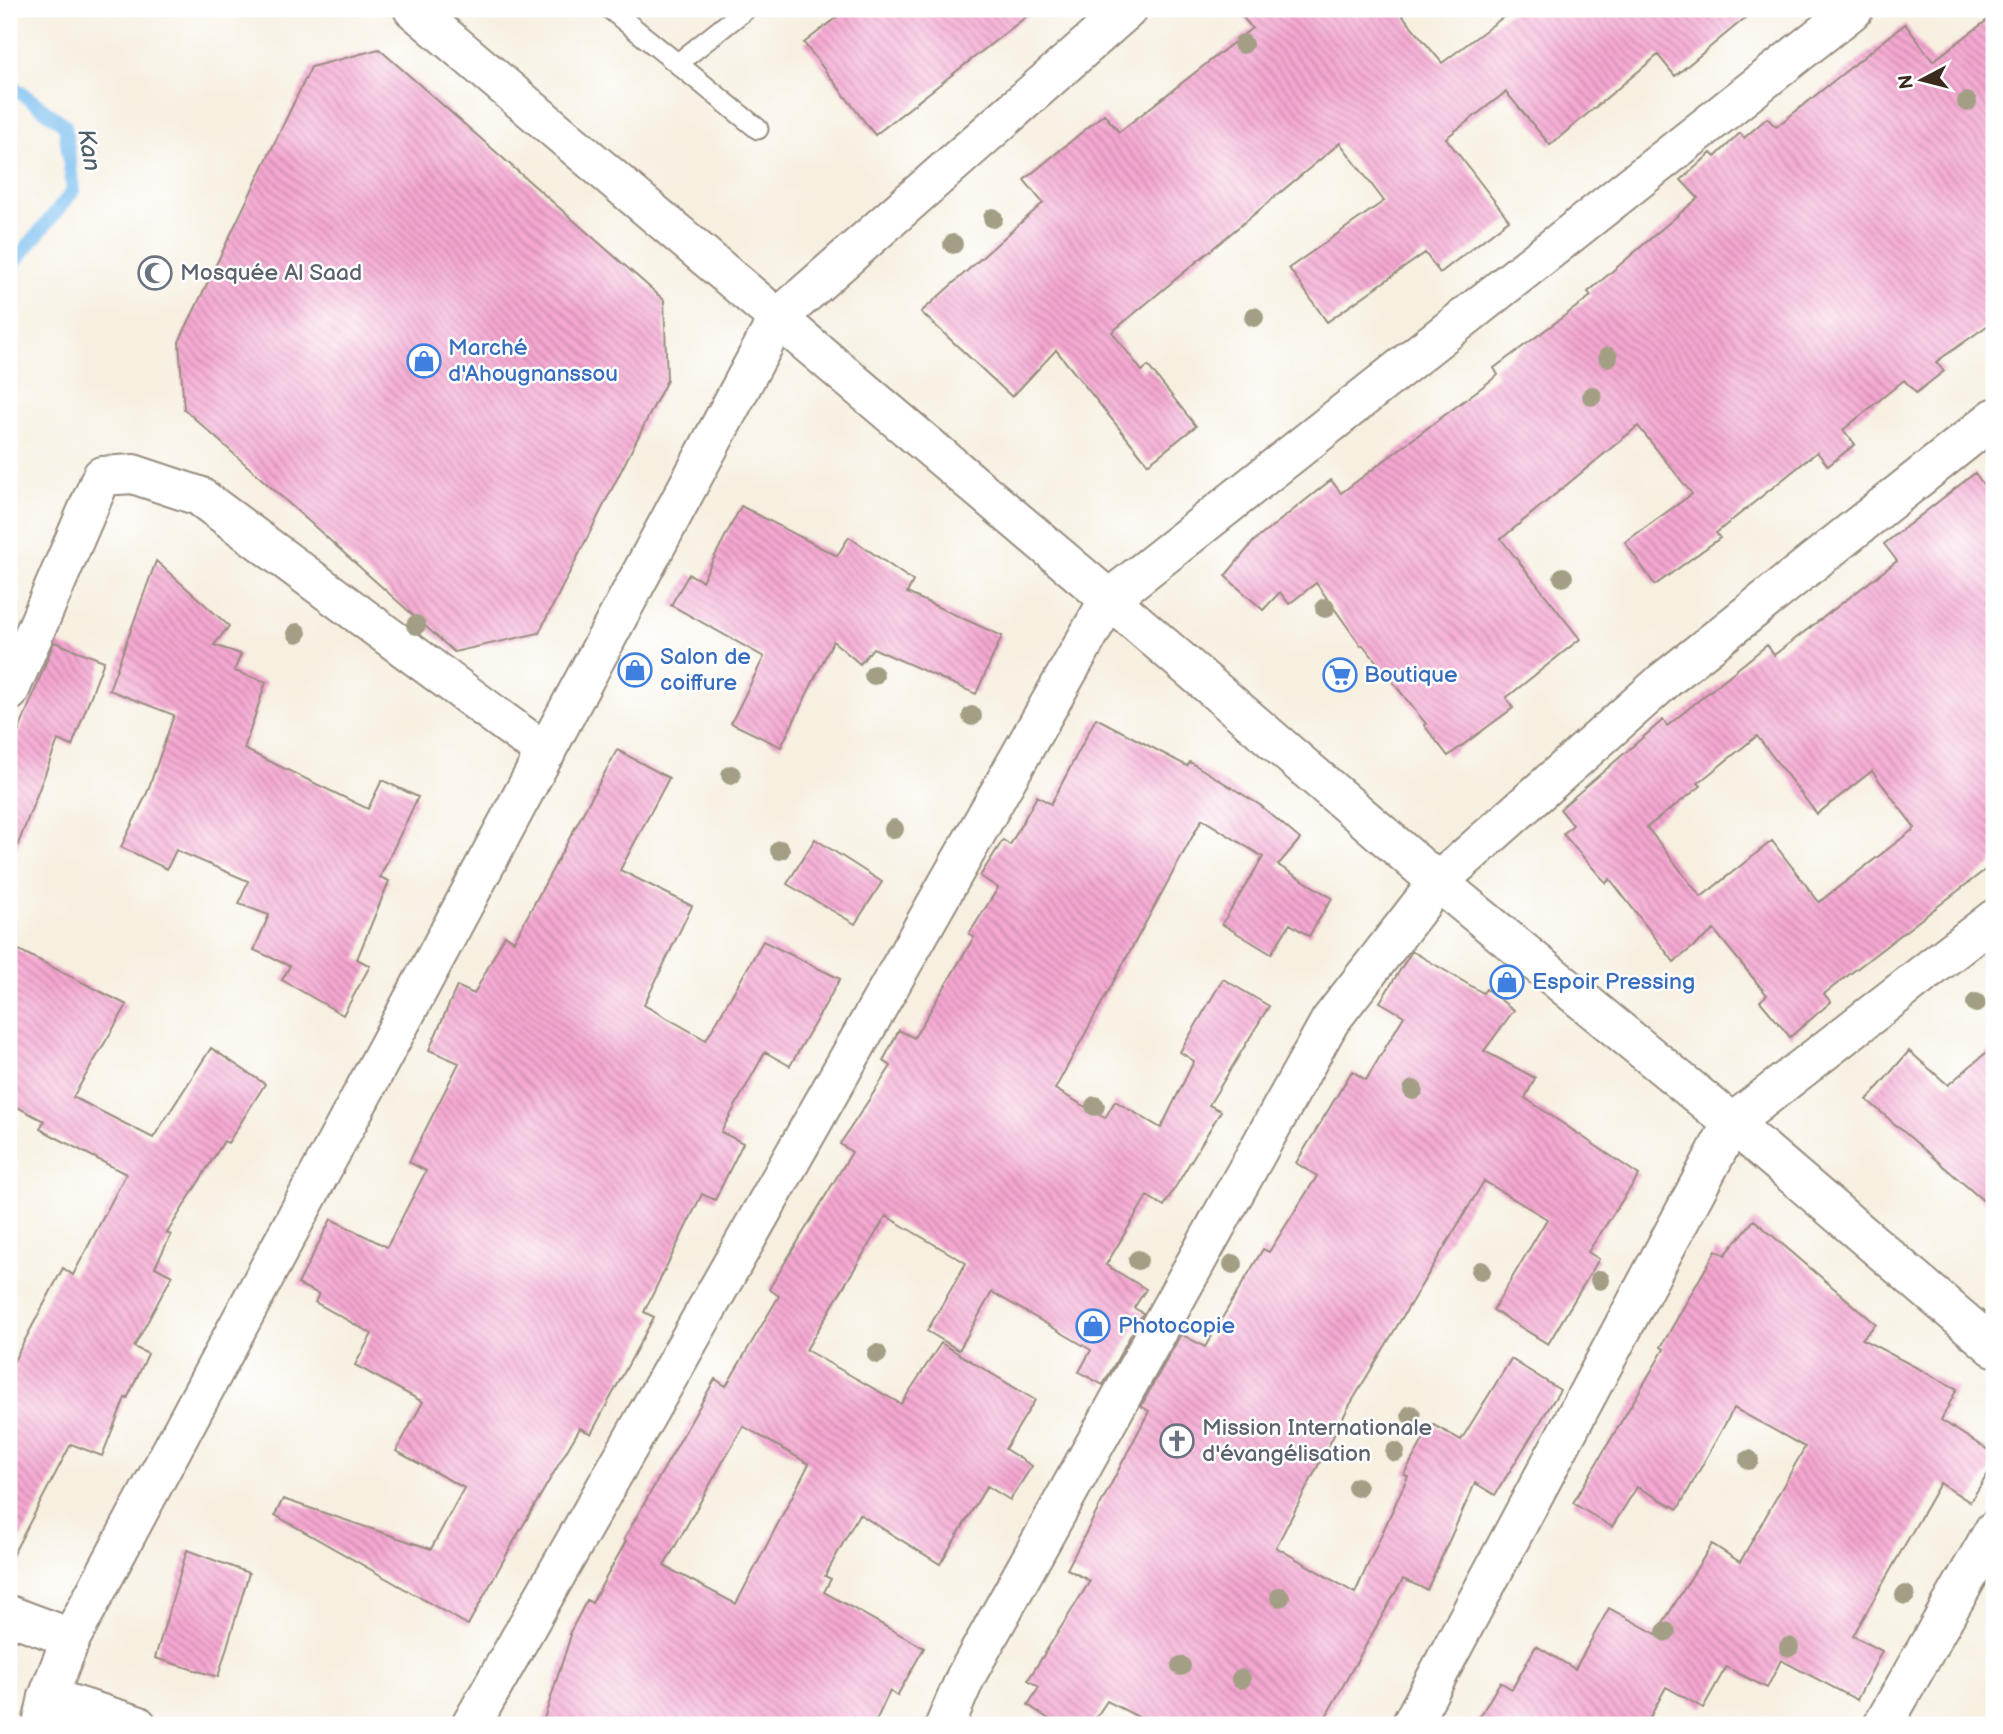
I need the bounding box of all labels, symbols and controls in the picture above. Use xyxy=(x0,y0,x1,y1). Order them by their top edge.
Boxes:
north arrow xyxy=(1888,46,1958,116)
text: N xyxy=(1894,73,1919,90)
water label: Kan xyxy=(71,127,107,173)
mosque icon: Mosquée Al Saad xyxy=(136,254,174,292)
place label: Mosquée Al Saad xyxy=(180,259,362,287)
place label: Marché d'Ahougnanssou xyxy=(448,334,618,388)
shop icon: Marché d'Ahougnanssou xyxy=(405,342,443,380)
place label: Salon de coiffure xyxy=(660,643,751,697)
shop icon: Salon de coiffure xyxy=(616,651,654,689)
supermarket icon: Boutique xyxy=(1321,656,1359,694)
place label: Boutique xyxy=(1364,661,1458,689)
shop icon: Espoir Pressing xyxy=(1488,963,1526,1001)
place label: Espoir Pressing xyxy=(1532,968,1695,996)
shop icon: Photocopie xyxy=(1074,1307,1112,1345)
place label: Photocopie xyxy=(1118,1312,1235,1340)
place label: Mission Internationale d'évangélisation xyxy=(1202,1414,1432,1468)
church icon: Mission Internationale d'évangélisation xyxy=(1158,1422,1196,1460)

